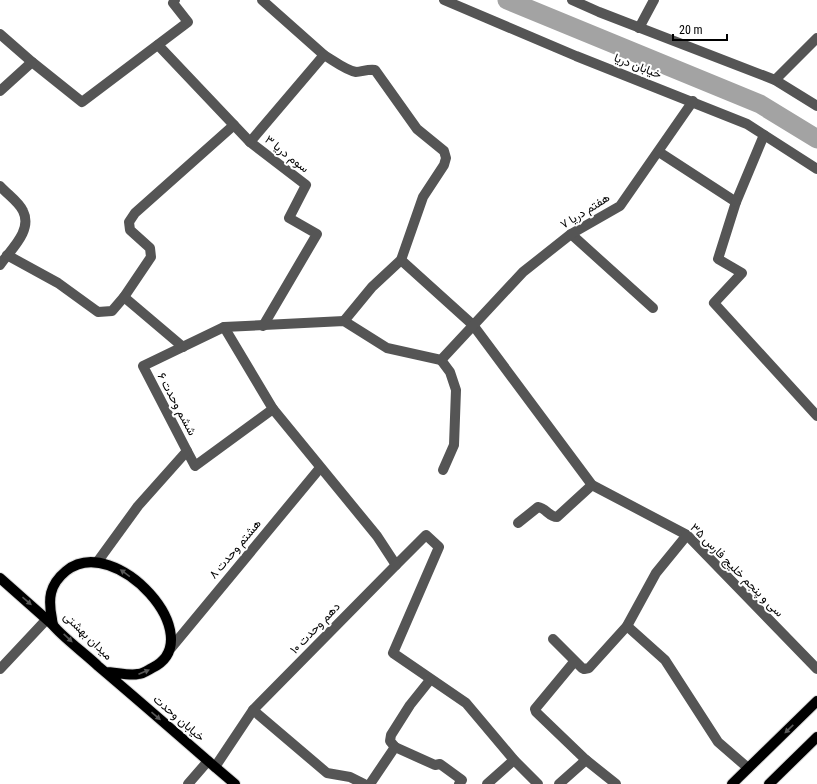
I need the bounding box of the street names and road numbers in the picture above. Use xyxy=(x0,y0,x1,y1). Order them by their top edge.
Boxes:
street label: خیابان دریا xyxy=(612,51,664,82)
street label: سوم دریا ۳ xyxy=(262,132,312,176)
street label: هفتم دریا ۷ xyxy=(558,190,613,232)
street label: ششم وحدت ۶ xyxy=(154,370,199,438)
street label: هشتم وحدت ۸ xyxy=(206,516,265,582)
street label: سی و پنجم خلیج فارس ۳۵ xyxy=(686,521,786,621)
street label: دهم وحدت ۱۰ xyxy=(287,599,344,657)
street label: میدان بهشتی xyxy=(60,609,115,663)
street label: خیابان وحدت xyxy=(150,692,207,745)

